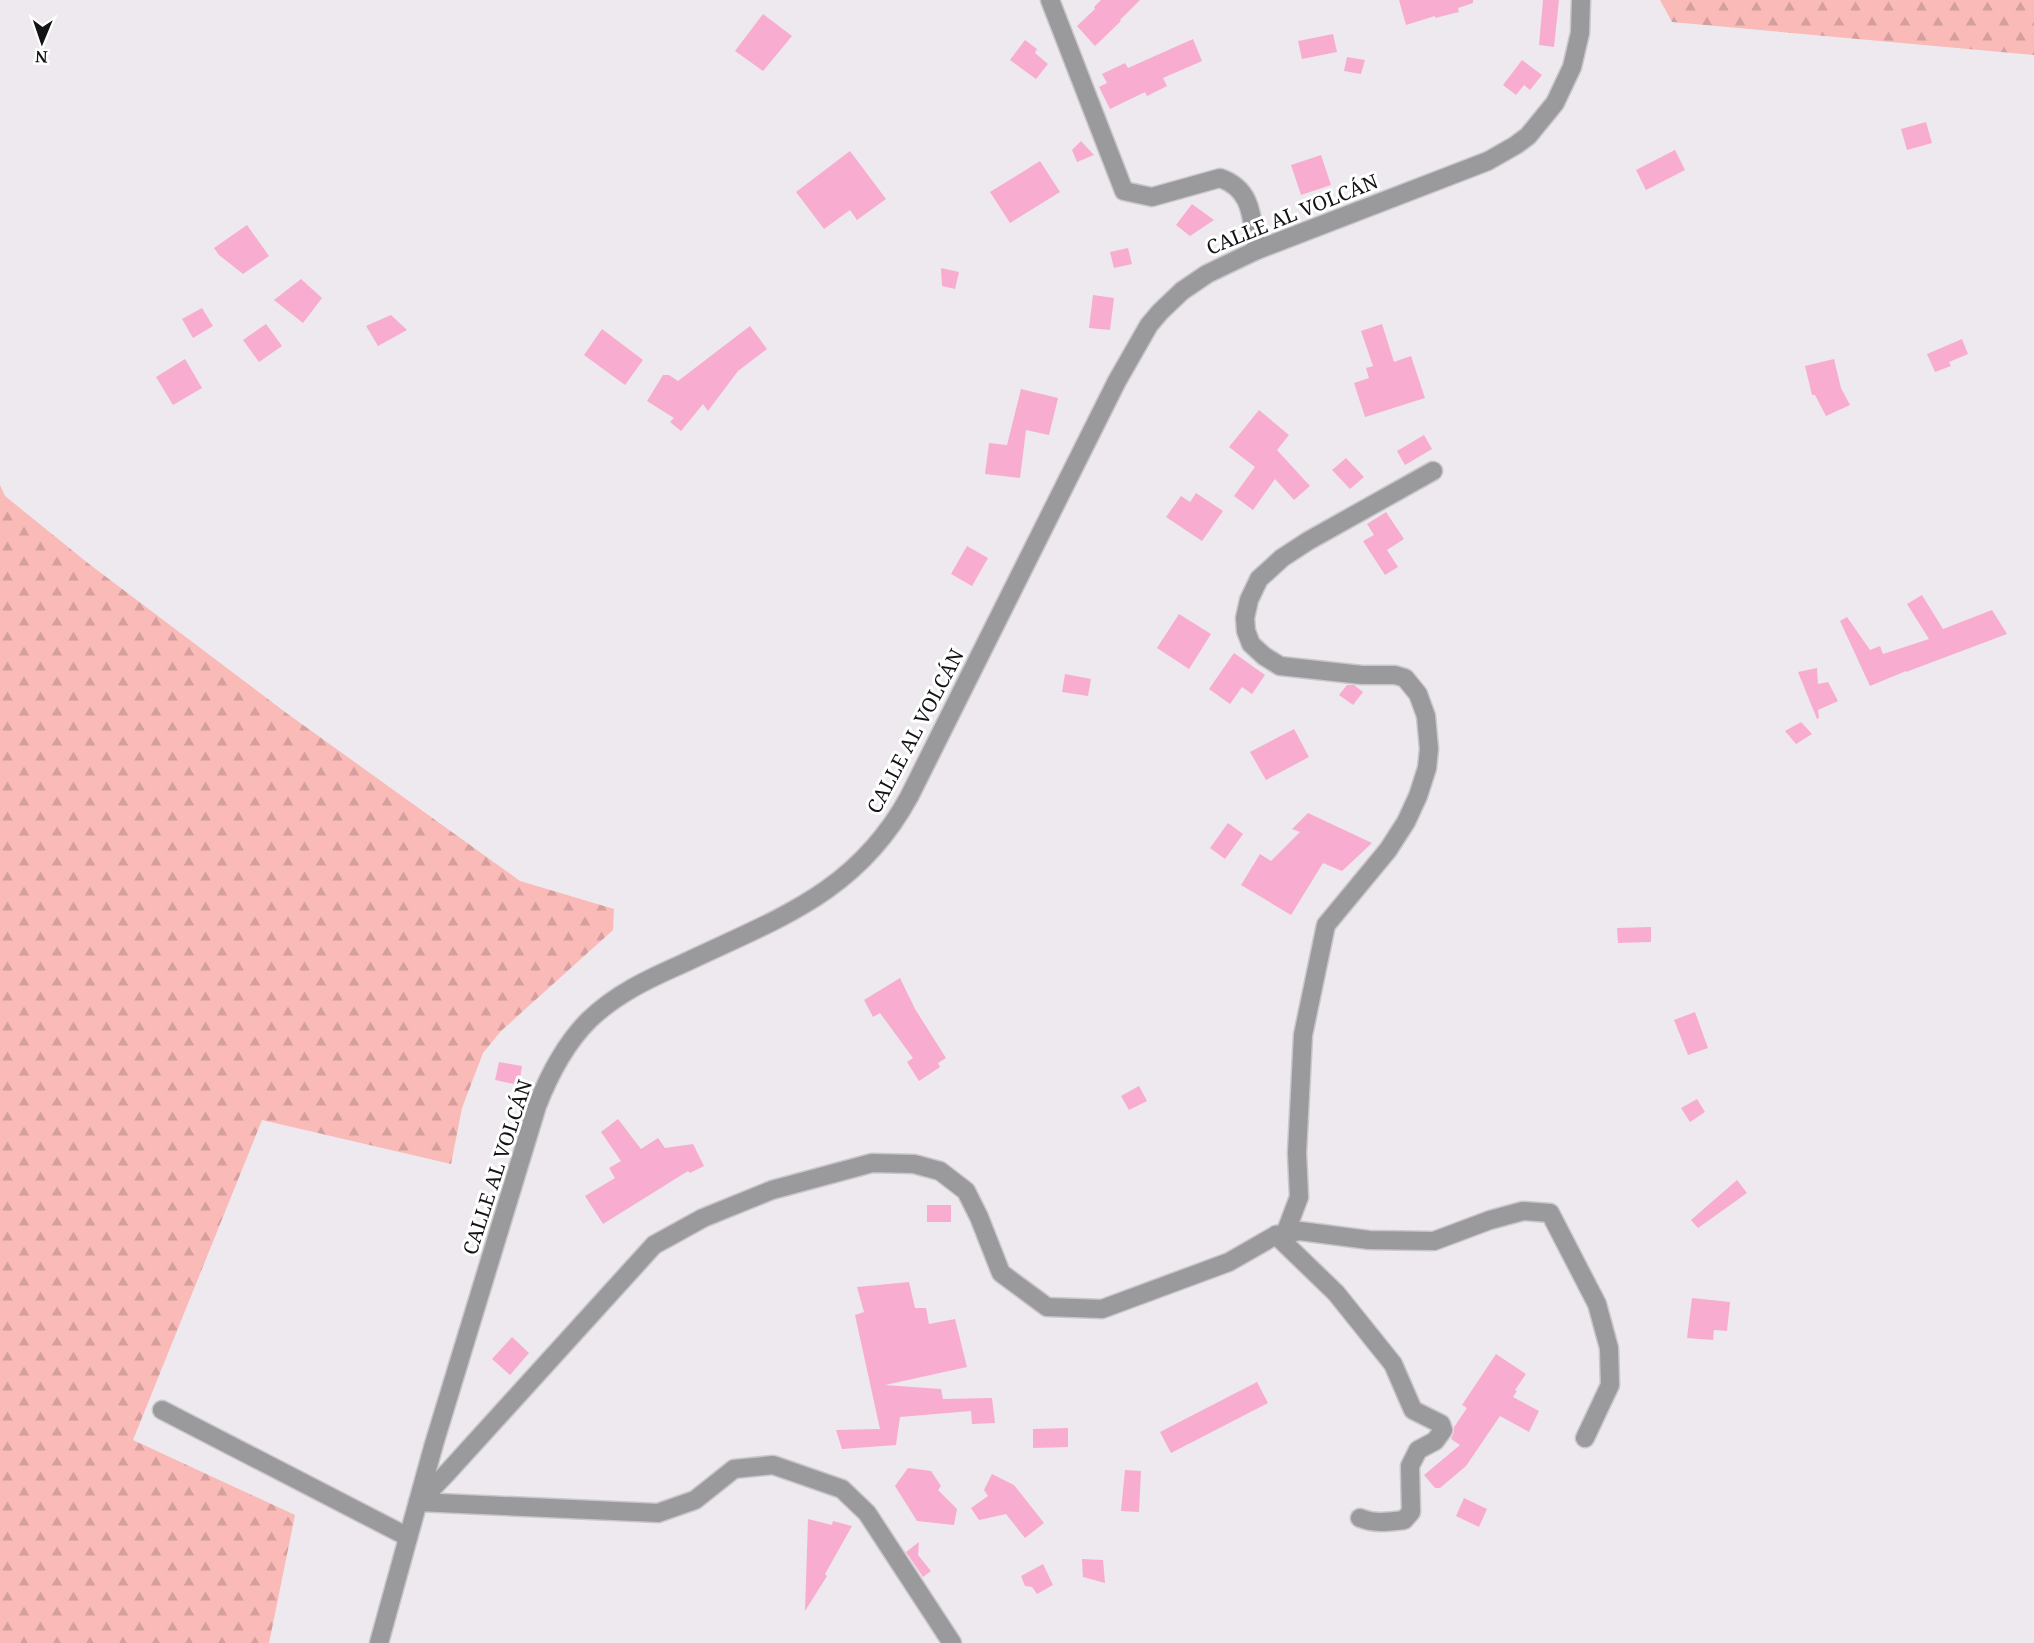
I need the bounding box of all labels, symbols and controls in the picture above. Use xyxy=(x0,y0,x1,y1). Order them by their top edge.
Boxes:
north arrow xyxy=(12,12,72,72)
text: N xyxy=(34,46,48,68)
street label: CALLE AL VOLCÁN xyxy=(1202,167,1382,261)
street label: CALLE AL VOLCÁN xyxy=(860,644,970,818)
street label: CALLE AL VOLCÁN xyxy=(456,1076,538,1258)

